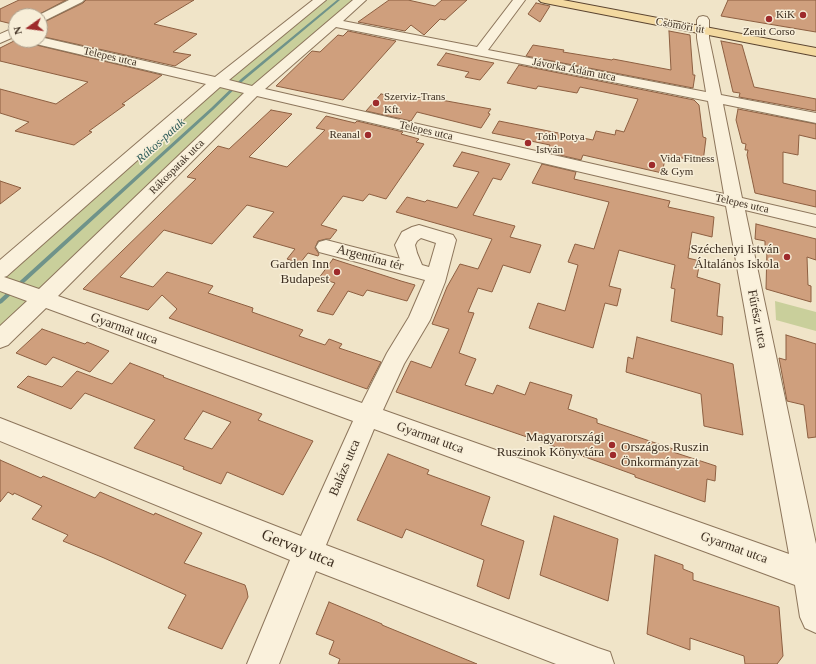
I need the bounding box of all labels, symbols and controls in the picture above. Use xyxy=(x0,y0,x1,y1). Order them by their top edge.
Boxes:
north arrow xyxy=(8,8,48,48)
place label: KiK xyxy=(776,8,795,22)
marker: KiK xyxy=(798,10,808,20)
marker: Zenit Corso xyxy=(764,14,774,24)
street label: Csömöri út xyxy=(655,15,705,37)
text: N xyxy=(11,25,24,36)
place label: Zenit Corso xyxy=(743,25,795,39)
street label: Telepes utca xyxy=(82,44,138,70)
street label: Jávorka Ádám utca xyxy=(531,55,617,85)
place label: Szerviz-Trans Kft. xyxy=(384,90,445,116)
marker: Szerviz-Trans Kft. xyxy=(371,98,381,108)
water label: Rákos-patak xyxy=(134,116,188,166)
street label: Telepes utca xyxy=(398,118,454,144)
place label: Reanal xyxy=(329,128,360,142)
marker: Reanal xyxy=(363,130,373,140)
place label: Tóth Potya István xyxy=(536,130,585,156)
street label: Rákospatak utca xyxy=(147,137,207,197)
marker: Tóth Potya István xyxy=(523,138,533,148)
place label: Vida Fitness & Gym xyxy=(660,152,715,178)
marker: Vida Fitness & Gym xyxy=(647,160,657,170)
street label: Telepes utca xyxy=(714,191,770,217)
street label: Argentína tér xyxy=(335,242,405,274)
place label: Széchenyi István Általános Iskola xyxy=(691,242,779,273)
marker: Széchenyi István Általános Iskola xyxy=(782,252,792,262)
place label: Garden Inn Budapest xyxy=(270,257,329,288)
marker: Garden Inn Budapest xyxy=(332,267,342,277)
street label: Fűrész utca xyxy=(744,288,770,350)
street label: Gyarmat utca xyxy=(88,310,160,348)
street label: Gyarmat utca xyxy=(394,419,466,457)
place label: Magyarországi Ruszinok Könyvtára xyxy=(497,430,604,461)
street label: Balázs utca xyxy=(326,438,364,498)
marker: Magyarországi Ruszinok Könyvtára xyxy=(607,440,617,450)
place label: Országos Ruszin Önkormányzat xyxy=(621,440,709,471)
marker: Országos Ruszin Önkormányzat xyxy=(608,450,618,460)
street label: Gervay utca xyxy=(258,526,338,572)
street label: Gyarmat utca xyxy=(698,529,770,567)

